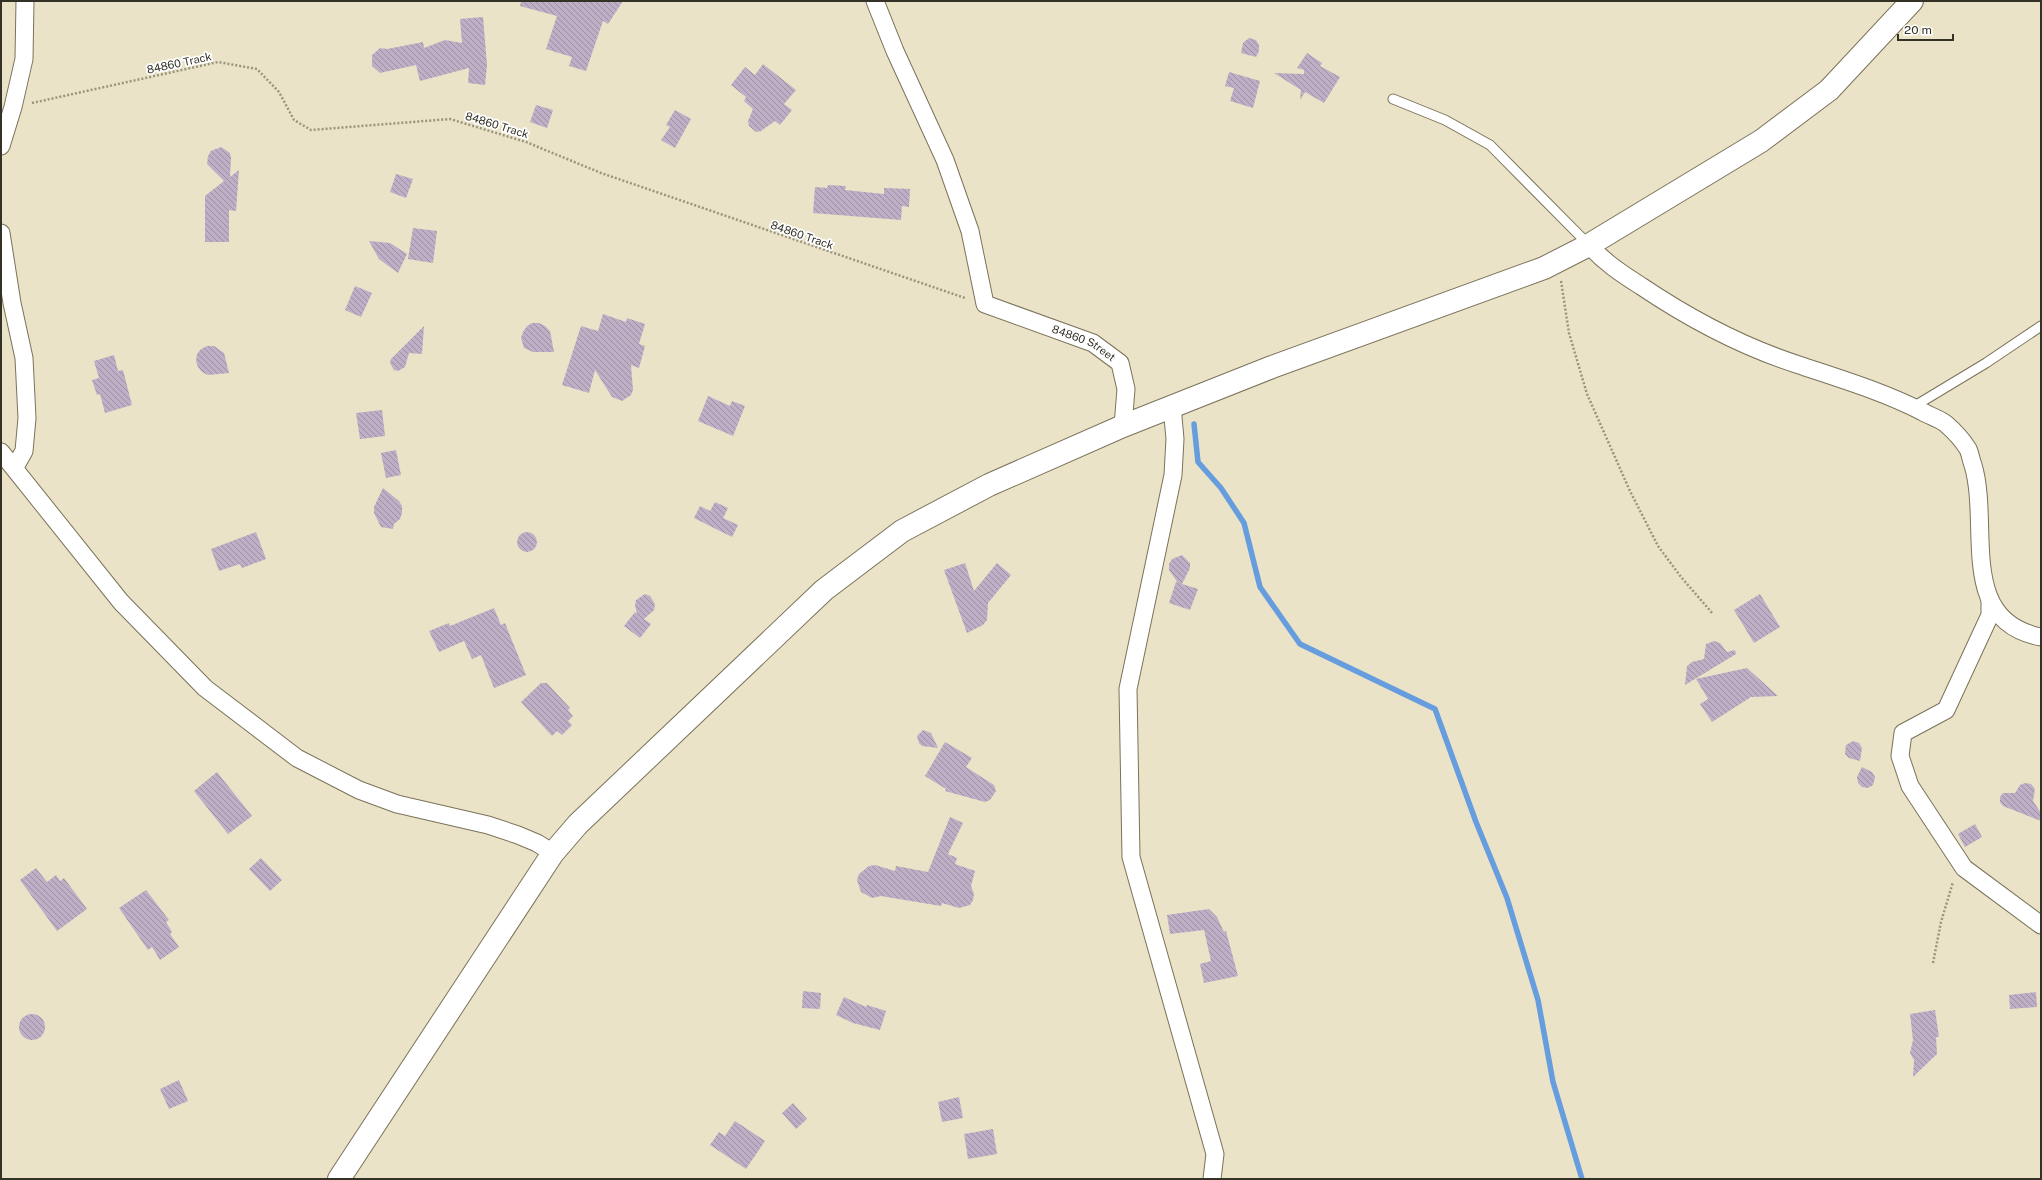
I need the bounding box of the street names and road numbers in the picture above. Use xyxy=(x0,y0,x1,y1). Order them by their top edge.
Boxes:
street label: 84860 Track xyxy=(146,50,212,76)
street label: 84860 Track xyxy=(464,110,530,140)
street label: 84860 Track xyxy=(769,219,835,251)
street label: 84860 Street xyxy=(1050,323,1118,363)

